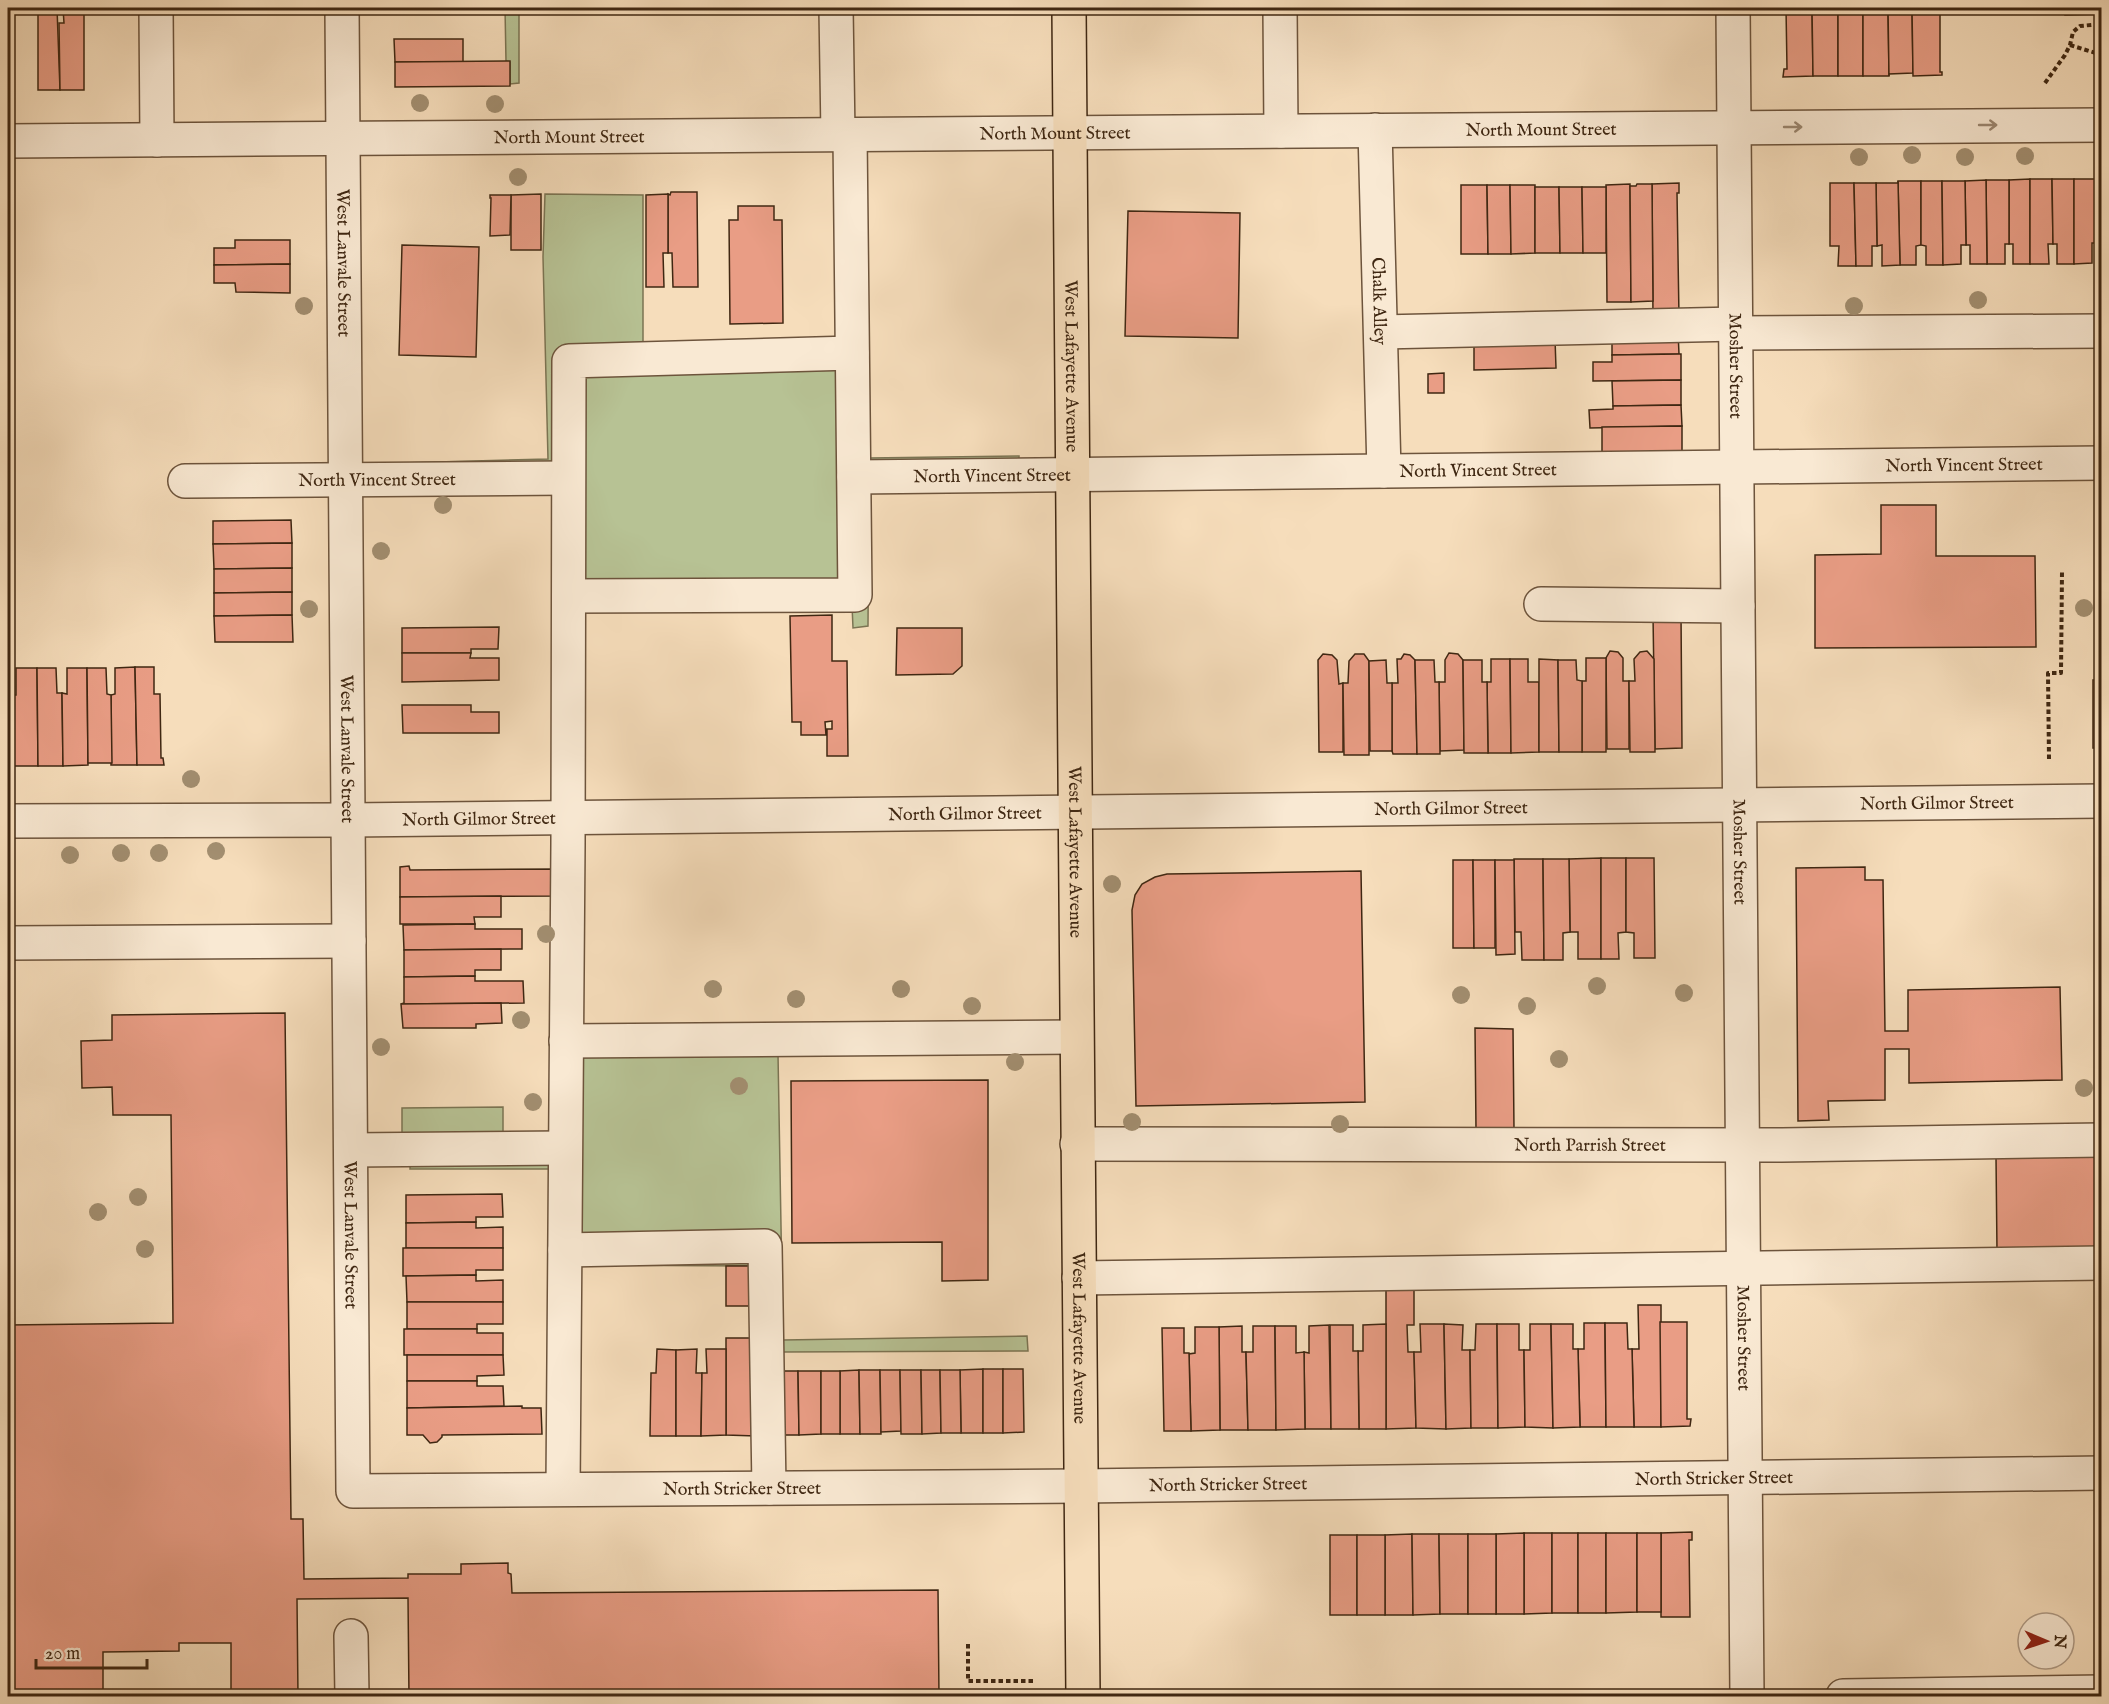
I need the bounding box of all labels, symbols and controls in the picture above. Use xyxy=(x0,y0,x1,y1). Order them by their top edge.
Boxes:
street label: North Mount Street xyxy=(1465,119,1617,143)
one-way arrow xyxy=(1977,120,1997,131)
one-way arrow xyxy=(1782,121,1802,133)
street label: North Mount Street xyxy=(979,122,1131,147)
street label: North Mount Street xyxy=(493,126,645,150)
street label: West Lanvale Street xyxy=(330,189,354,337)
street label: Chalk Alley xyxy=(1365,257,1391,345)
street label: West Lafayette Avenue xyxy=(1058,280,1083,452)
street label: Mosher Street xyxy=(1723,313,1746,419)
street label: North Vincent Street xyxy=(1885,454,2043,478)
street label: North Vincent Street xyxy=(1399,459,1557,484)
street label: North Vincent Street xyxy=(913,465,1071,489)
street label: North Vincent Street xyxy=(298,469,456,493)
street label: West Lanvale Street xyxy=(334,675,358,823)
street label: West Lafayette Avenue xyxy=(1062,766,1086,938)
street label: North Gilmor Street xyxy=(1860,792,2014,817)
street label: North Gilmor Street xyxy=(1374,797,1528,822)
street label: Mosher Street xyxy=(1727,799,1750,905)
street label: North Gilmor Street xyxy=(888,802,1042,827)
street label: North Gilmor Street xyxy=(402,808,556,832)
street label: North Parrish Street xyxy=(1514,1135,1666,1158)
street label: West Lanvale Street xyxy=(338,1161,362,1309)
street label: West Lafayette Avenue xyxy=(1066,1252,1090,1424)
street label: Mosher Street xyxy=(1731,1285,1754,1391)
street label: North Stricker Street xyxy=(1634,1467,1793,1492)
street label: North Stricker Street xyxy=(1148,1473,1307,1498)
street label: North Stricker Street xyxy=(663,1478,821,1502)
north arrow xyxy=(2016,1611,2076,1671)
scale bar xyxy=(36,1632,147,1670)
text: N xyxy=(2049,1633,2069,1649)
text: 20 m xyxy=(45,1643,80,1666)

